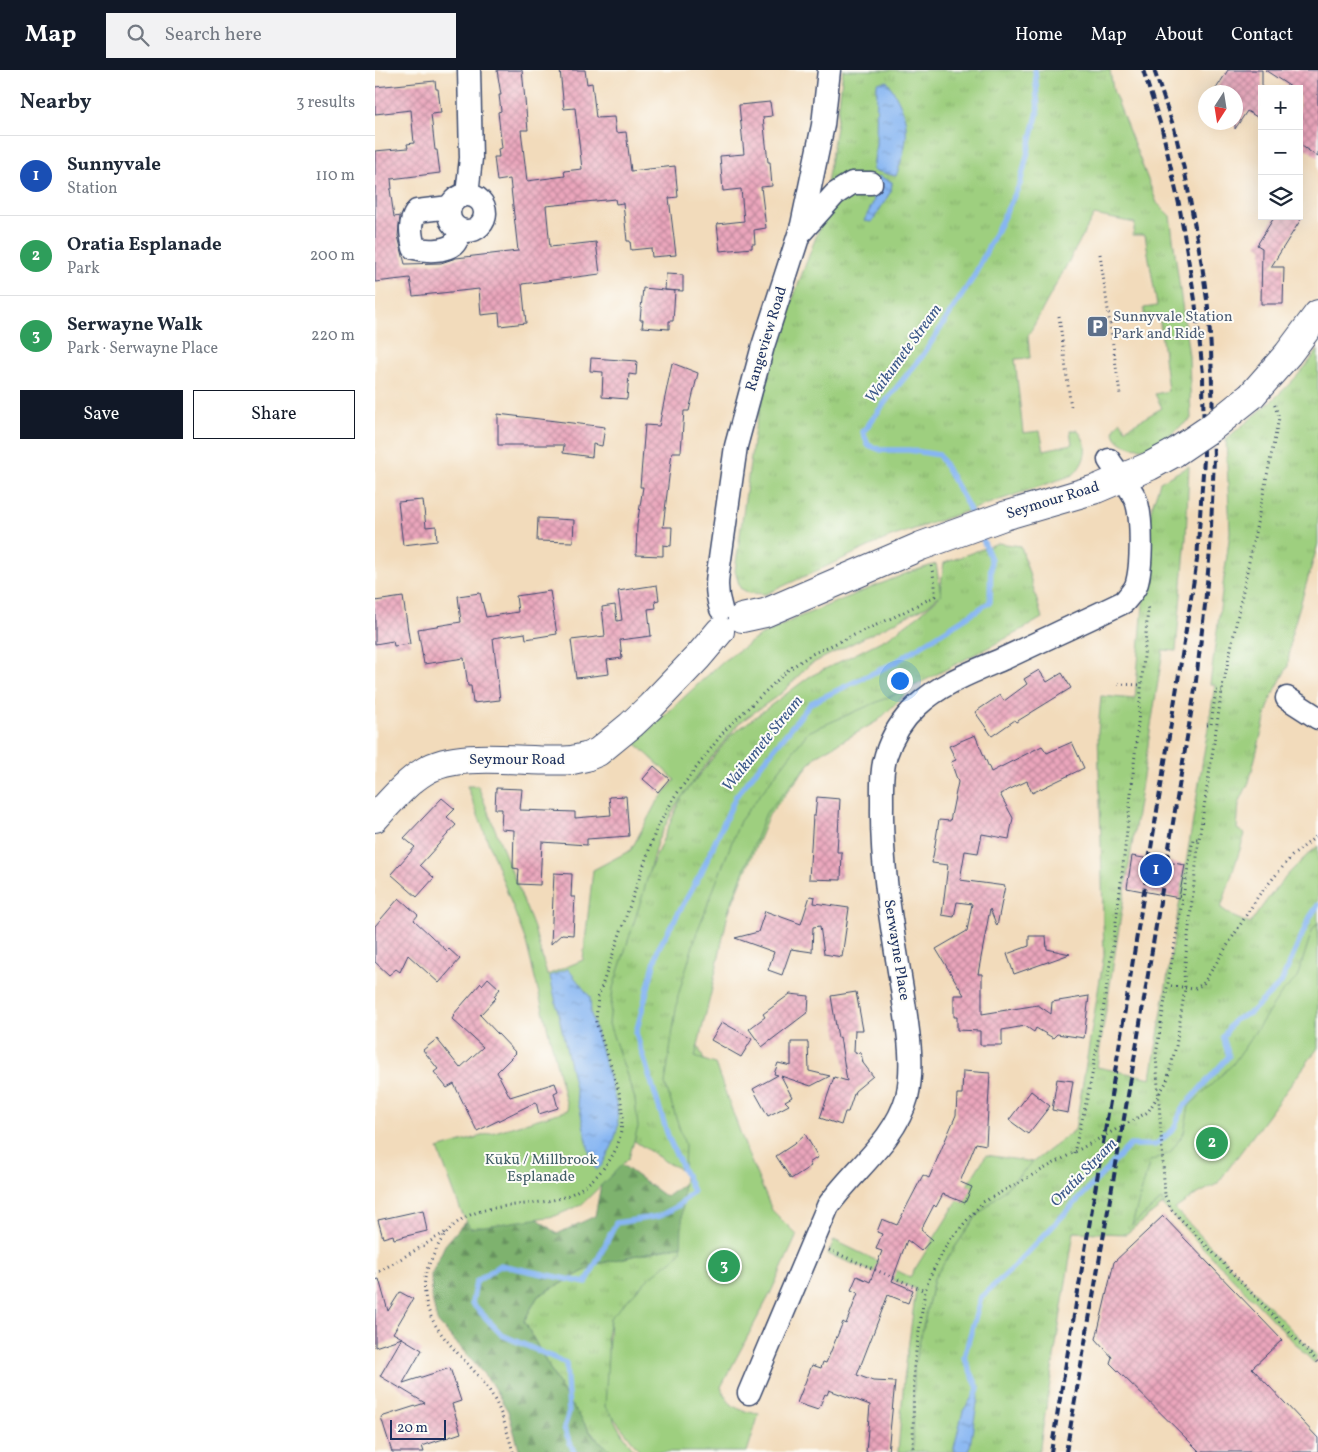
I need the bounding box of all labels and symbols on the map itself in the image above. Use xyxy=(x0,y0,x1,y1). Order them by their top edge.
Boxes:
north arrow xyxy=(1198,85,1243,130)
street label: Rangeview Road xyxy=(741,284,793,394)
water label: Waikumete Stream xyxy=(860,300,948,408)
place label: Sunnyvale Station Park and Ride xyxy=(1113,307,1233,345)
parking icon: Sunnyvale Station Park and Ride xyxy=(1085,314,1109,338)
street label: Seymour Road xyxy=(1004,477,1102,525)
your location xyxy=(887,668,913,694)
water label: Waikumete Stream xyxy=(717,691,809,797)
street label: Seymour Road xyxy=(469,750,565,771)
pin: 1 xyxy=(1140,851,1172,889)
street label: Serwayne Place xyxy=(878,898,914,1002)
pin: 2 xyxy=(1196,1124,1228,1162)
water label: Oratia Stream xyxy=(1045,1134,1123,1212)
park label: Kūkū / Millbrook Esplanade xyxy=(485,1150,597,1188)
pin: 3 xyxy=(708,1247,740,1285)
scale bar xyxy=(390,1417,446,1440)

